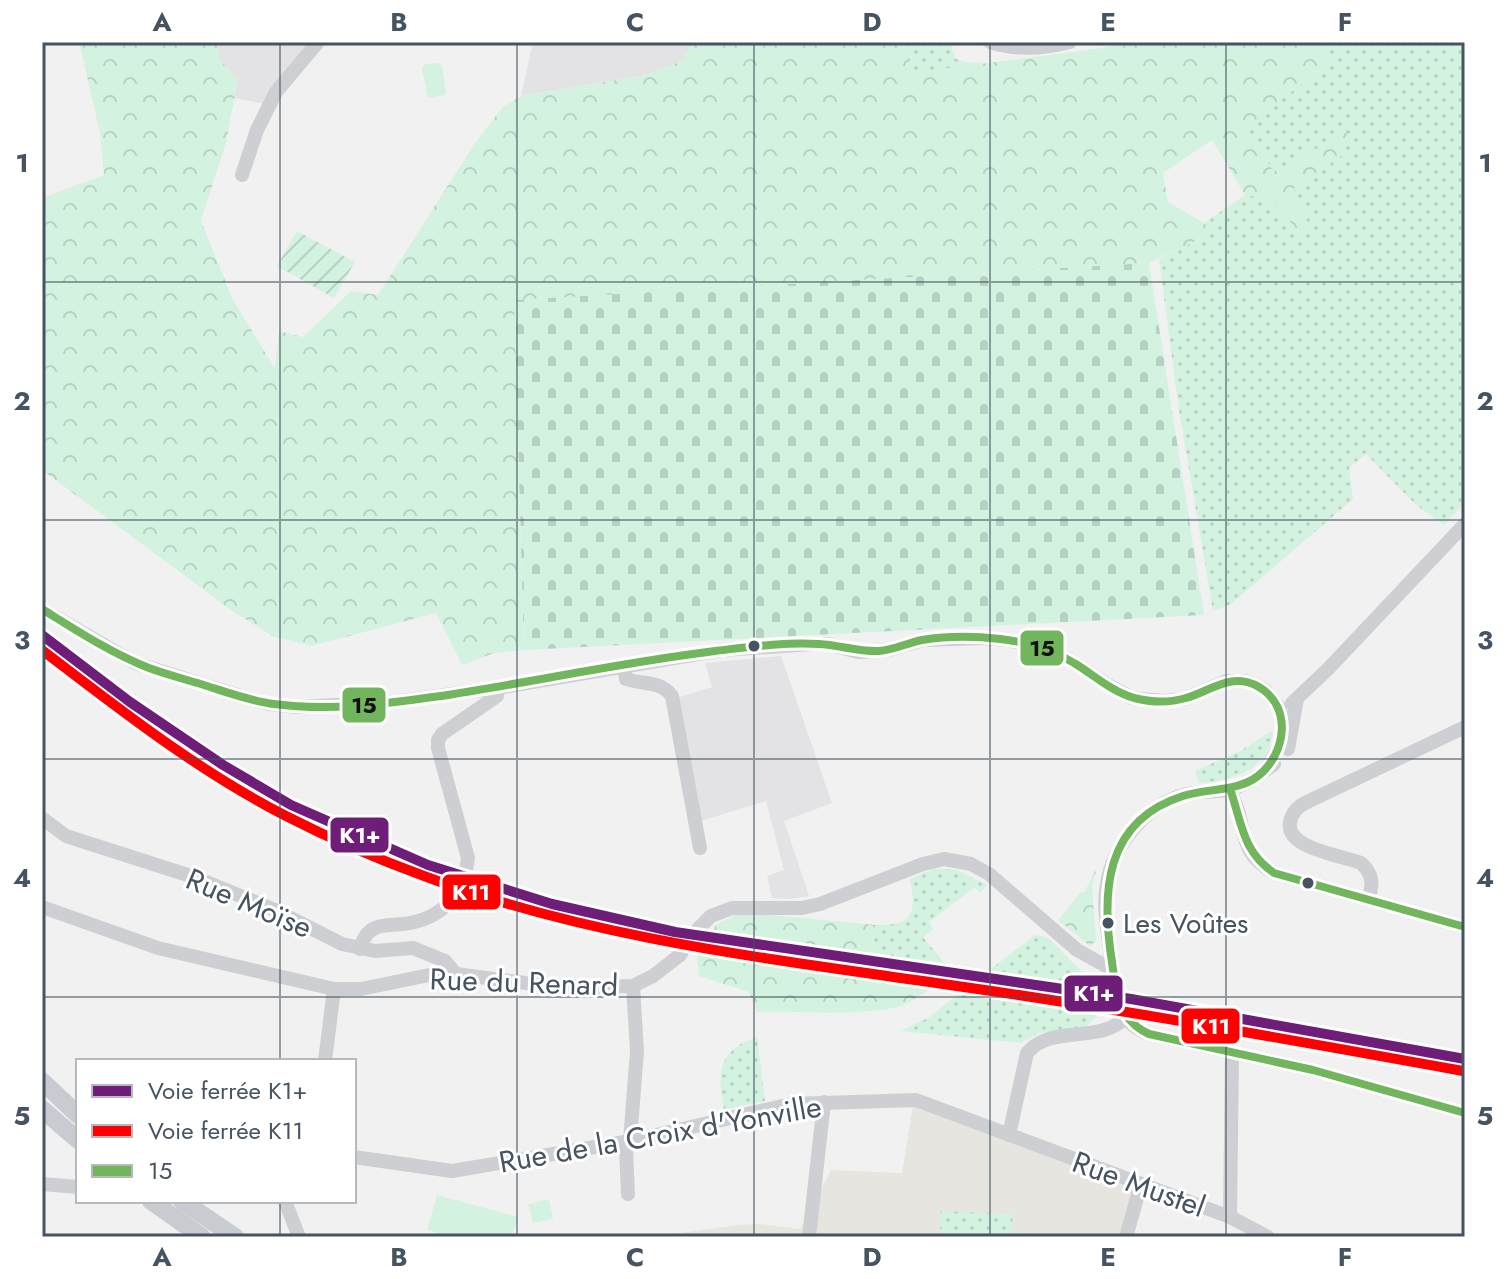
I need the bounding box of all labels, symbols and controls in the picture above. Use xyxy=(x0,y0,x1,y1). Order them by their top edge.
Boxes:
text: A xyxy=(151,3,172,41)
text: B xyxy=(390,3,408,41)
text: C xyxy=(626,3,644,41)
text: D xyxy=(862,3,882,41)
text: E xyxy=(1100,3,1116,41)
text: F xyxy=(1338,3,1352,41)
text: 1 xyxy=(15,144,29,182)
text: 1 xyxy=(1478,144,1492,182)
text: 2 xyxy=(13,382,31,420)
text: 2 xyxy=(1476,382,1494,420)
text: 3 xyxy=(14,621,30,659)
text: 3 xyxy=(1477,621,1493,659)
line badge: 15 xyxy=(1019,629,1065,667)
text: 15 xyxy=(1029,632,1055,664)
unlabelled marker xyxy=(746,638,762,654)
line badge: 15 xyxy=(341,686,387,724)
text: 15 xyxy=(351,689,377,721)
line badge: K1+ xyxy=(329,816,390,854)
text: K1+ xyxy=(339,819,381,851)
street label: Rue Moïse xyxy=(179,857,319,949)
text: 4 xyxy=(13,859,31,897)
text: 4 xyxy=(1476,859,1494,897)
line badge: K11 xyxy=(441,873,502,911)
unlabelled marker xyxy=(1300,875,1316,891)
text: K11 xyxy=(452,876,490,908)
place label: Les Voûtes xyxy=(1123,903,1248,944)
marker: Les Voûtes xyxy=(1100,915,1116,931)
street label: Rue du Renard xyxy=(429,957,619,1007)
line badge: K1+ xyxy=(1063,974,1124,1013)
text: K1+ xyxy=(1073,977,1115,1009)
line badge: K11 xyxy=(1180,1007,1241,1045)
text: K11 xyxy=(1192,1010,1230,1042)
legend xyxy=(76,1059,356,1203)
text: Voie ferrée K1+ xyxy=(148,1073,307,1108)
street label: Rue de la Croix d'Yonville xyxy=(495,1084,825,1184)
text: 5 xyxy=(14,1097,30,1135)
text: 5 xyxy=(1477,1097,1493,1135)
text: Voie ferrée K11 xyxy=(148,1113,303,1148)
street label: Rue Mustel xyxy=(1066,1140,1212,1228)
text: 15 xyxy=(148,1153,172,1188)
text: A xyxy=(151,1238,172,1276)
text: B xyxy=(390,1238,408,1276)
text: C xyxy=(626,1238,644,1276)
text: D xyxy=(862,1238,882,1276)
text: E xyxy=(1100,1238,1116,1276)
text: F xyxy=(1338,1238,1352,1276)

